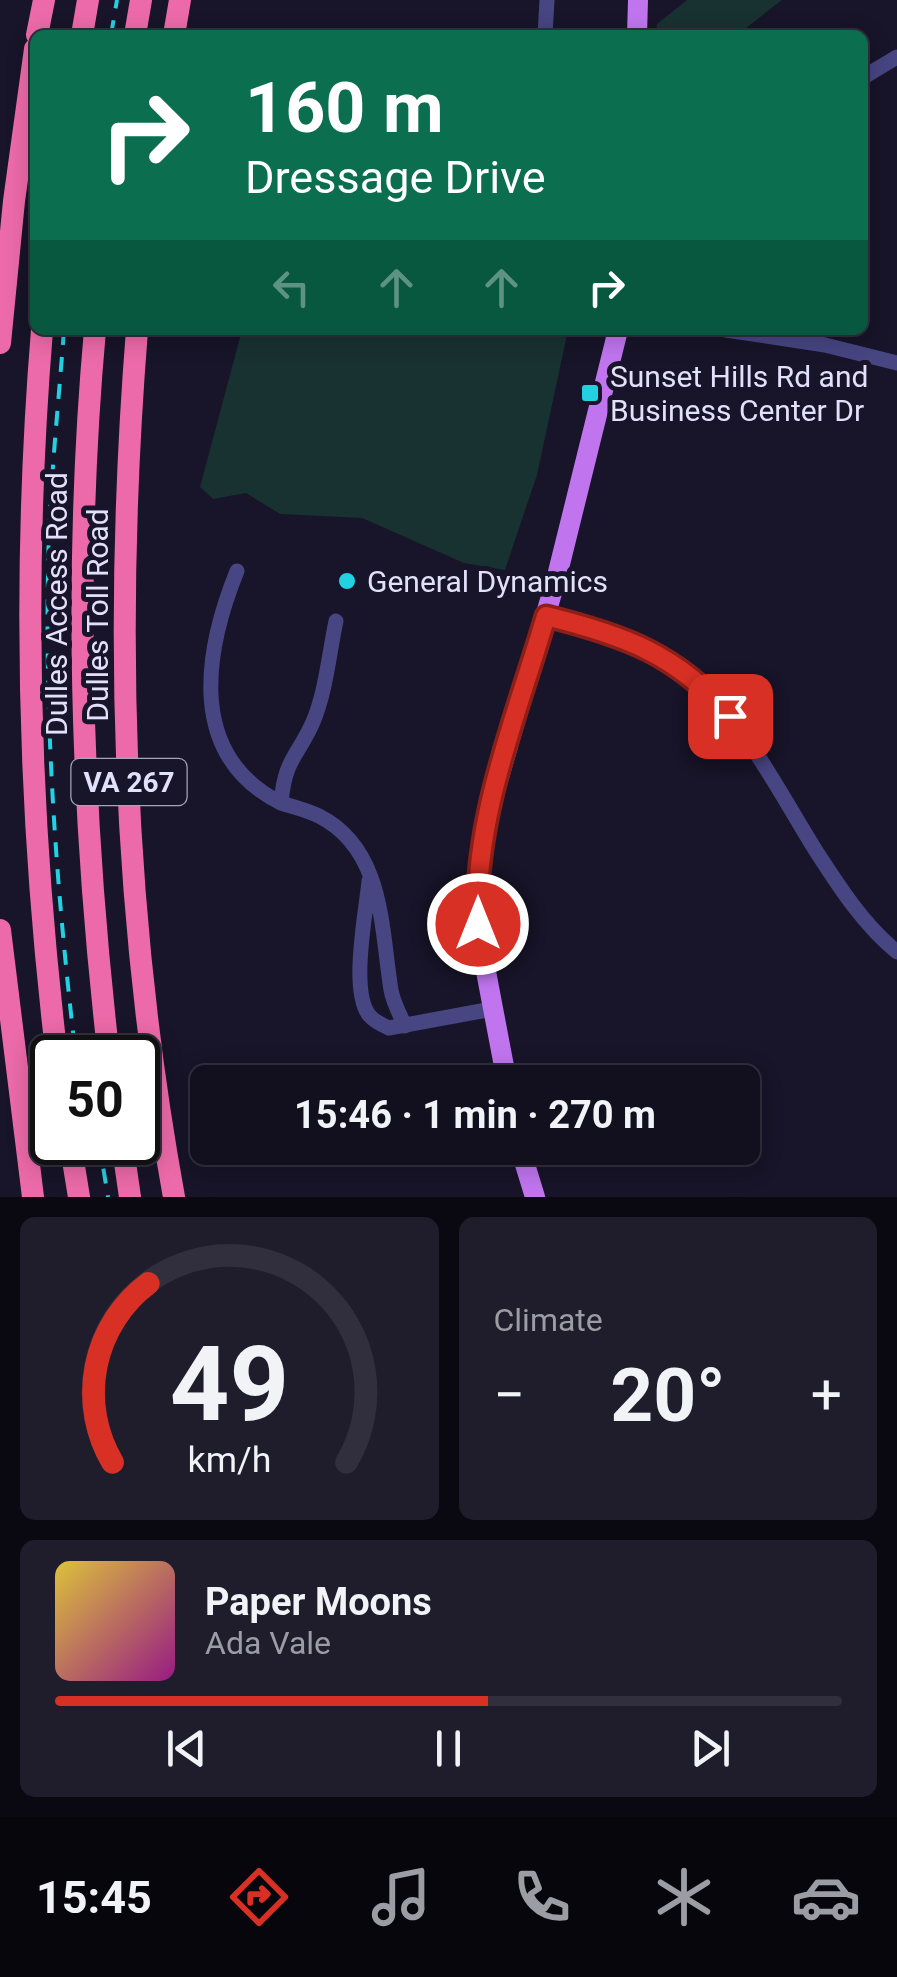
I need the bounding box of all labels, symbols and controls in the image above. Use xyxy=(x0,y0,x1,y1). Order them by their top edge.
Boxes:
text: 160 m xyxy=(245,67,444,149)
icon: right xyxy=(80,70,210,200)
text: Dressage Drive xyxy=(245,151,546,204)
icon: left xyxy=(264,260,319,315)
icon: ahead xyxy=(369,260,424,315)
icon: ahead xyxy=(474,260,529,315)
icon: right xyxy=(579,260,634,315)
place label: Sunset Hills Rd and Business Center Dr xyxy=(610,359,868,428)
marker: Sunset Hills Rd and Business Center Dr xyxy=(579,382,601,404)
street label: Dulles Access Road xyxy=(39,472,74,736)
street label: Dulles Toll Road xyxy=(80,508,115,722)
place label: General Dynamics xyxy=(367,564,608,599)
marker: General Dynamics xyxy=(336,570,358,592)
pin xyxy=(688,674,773,759)
icon: arrive xyxy=(703,689,758,744)
road number: VA 267 xyxy=(72,759,186,805)
position arrow xyxy=(426,872,530,976)
speed limit sign: 50 xyxy=(30,1035,160,1165)
text: 15:46 · 1 min · 270 m xyxy=(294,1093,656,1137)
text: Climate xyxy=(494,1301,603,1339)
text: 49 xyxy=(170,1324,289,1445)
text: 20° xyxy=(610,1351,726,1439)
text: − xyxy=(494,1363,525,1427)
text: + xyxy=(811,1363,842,1427)
text: km/h xyxy=(187,1439,271,1481)
text: Paper Moons xyxy=(205,1580,432,1624)
text: Ada Vale xyxy=(205,1624,331,1662)
icon: previous xyxy=(159,1721,214,1776)
icon: pause xyxy=(421,1721,476,1776)
icon: next xyxy=(683,1721,738,1776)
icon: directions xyxy=(224,1862,294,1932)
icon: music xyxy=(366,1862,436,1932)
icon: phone xyxy=(507,1862,577,1932)
icon: climate xyxy=(649,1862,719,1932)
icon: car xyxy=(791,1862,861,1932)
text: 15:45 xyxy=(36,1871,152,1924)

